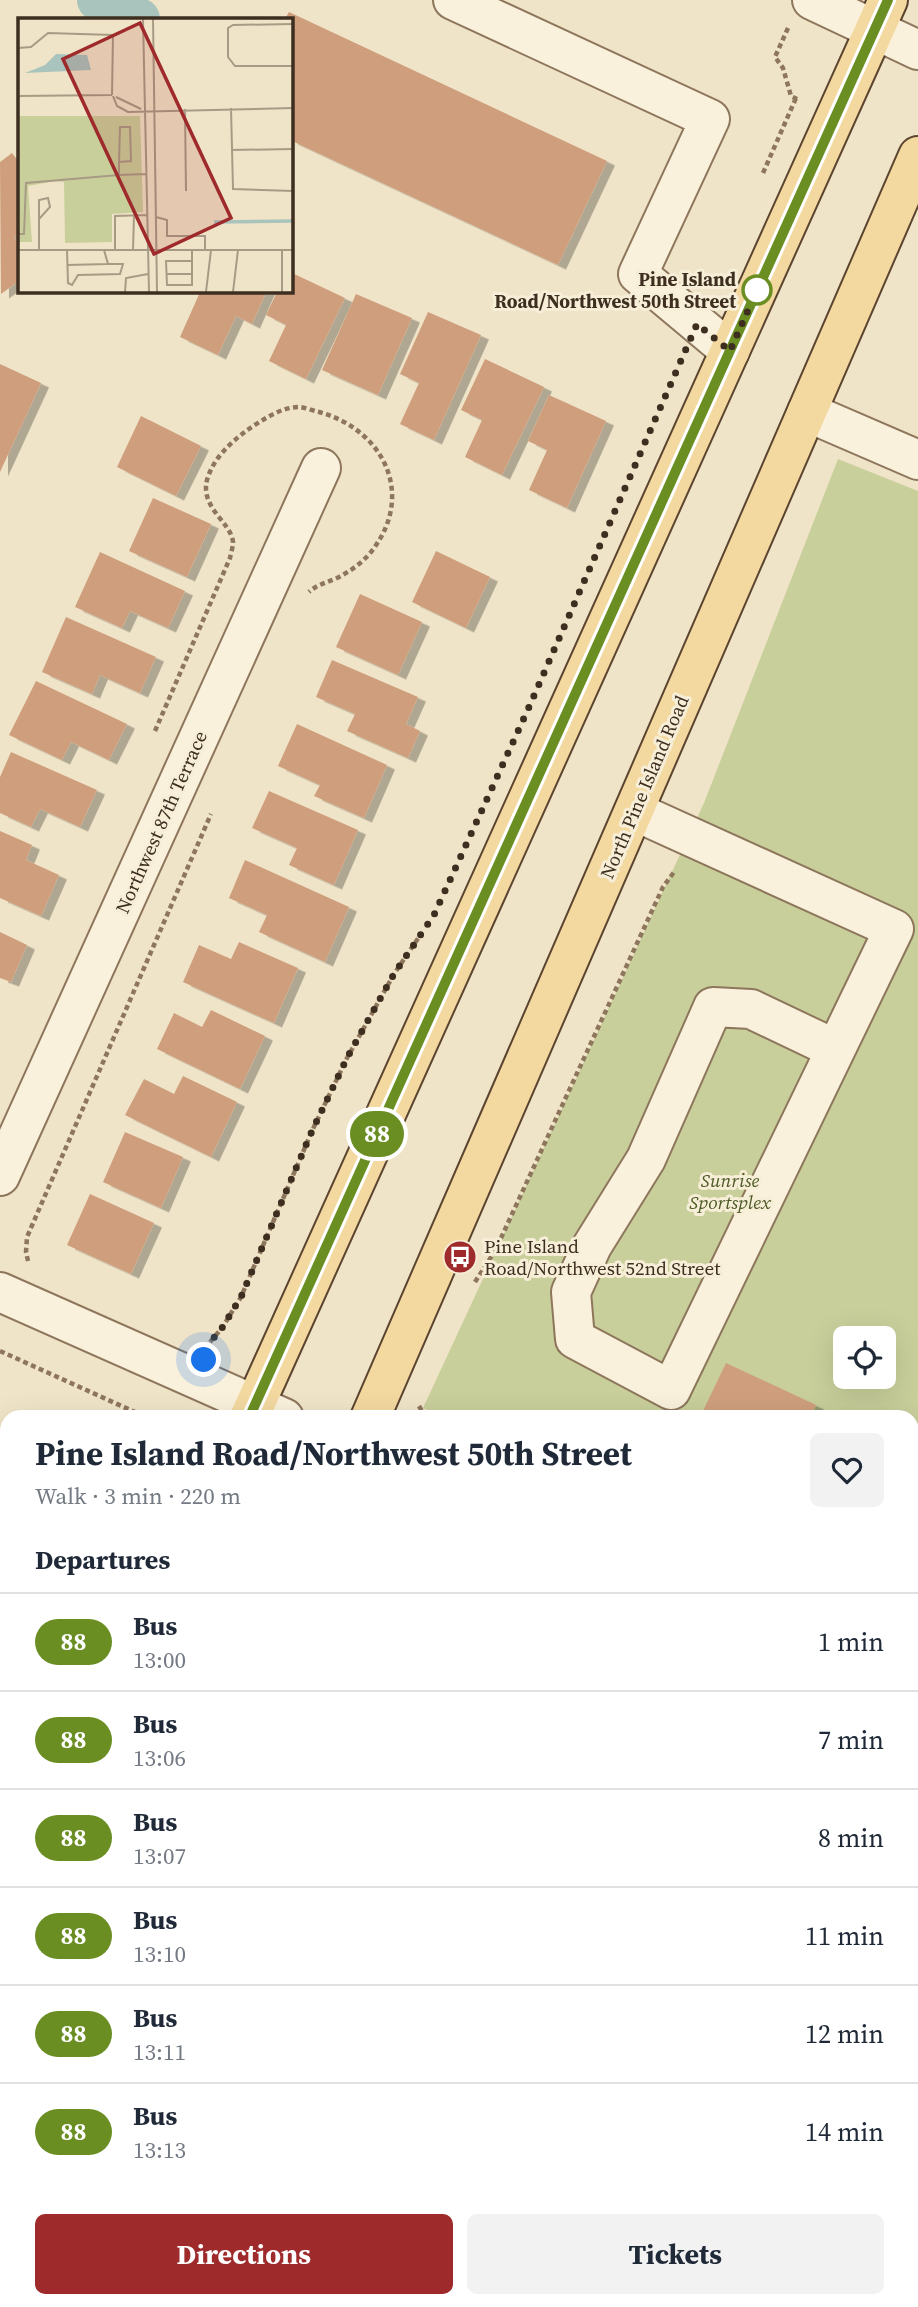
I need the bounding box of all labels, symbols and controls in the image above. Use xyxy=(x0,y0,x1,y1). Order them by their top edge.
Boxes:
inset map xyxy=(18,18,292,292)
place label: Pine Island Road/Northwest 50th Street xyxy=(494,266,736,314)
marker: Pine Island Road/Northwest 50th Street xyxy=(742,275,772,305)
street label: North Pine Island Road xyxy=(594,691,695,883)
street label: Northwest 87th Terrace xyxy=(109,727,213,917)
line badge: 88 xyxy=(346,1111,408,1157)
text: 88 xyxy=(364,1117,390,1150)
park label: Sunrise Sportsplex xyxy=(689,1167,772,1215)
place label: Pine Island Road/Northwest 52nd Street xyxy=(484,1233,721,1281)
bus stop icon: Pine Island Road/Northwest 52nd Street xyxy=(441,1238,479,1276)
map controls xyxy=(833,1326,896,1389)
button: locate xyxy=(833,1326,896,1389)
your location xyxy=(186,1342,221,1377)
text: Pine Island Road/Northwest 50th Street xyxy=(35,1431,632,1476)
button: heart xyxy=(810,1433,884,1507)
text: Walk · 3 min · 220 m xyxy=(35,1480,241,1512)
text: Departures xyxy=(35,1542,170,1578)
text: Bus xyxy=(133,1608,177,1644)
text: 1 min xyxy=(818,1624,884,1660)
text: 88 xyxy=(60,1625,87,1658)
text: 13:00 xyxy=(133,1644,186,1676)
text: Bus xyxy=(133,1706,177,1742)
text: 7 min xyxy=(818,1722,884,1758)
text: 88 xyxy=(60,1723,87,1756)
text: 13:06 xyxy=(133,1742,186,1774)
text: Bus xyxy=(133,1804,177,1840)
text: 8 min xyxy=(818,1820,884,1856)
text: 88 xyxy=(60,1821,87,1854)
text: 13:07 xyxy=(133,1840,186,1872)
text: Bus xyxy=(133,1902,177,1938)
text: 11 min xyxy=(805,1918,884,1954)
text: 88 xyxy=(60,1919,87,1952)
text: 13:10 xyxy=(133,1938,186,1970)
text: Bus xyxy=(133,2000,177,2036)
text: 12 min xyxy=(805,2016,884,2052)
text: 88 xyxy=(60,2017,87,2050)
text: 13:11 xyxy=(133,2036,186,2068)
text: Bus xyxy=(133,2098,177,2134)
text: 14 min xyxy=(805,2114,884,2150)
text: 88 xyxy=(60,2115,87,2148)
text: 13:13 xyxy=(133,2134,186,2166)
button: Directions xyxy=(35,2214,453,2294)
button: Tickets xyxy=(467,2214,884,2294)

